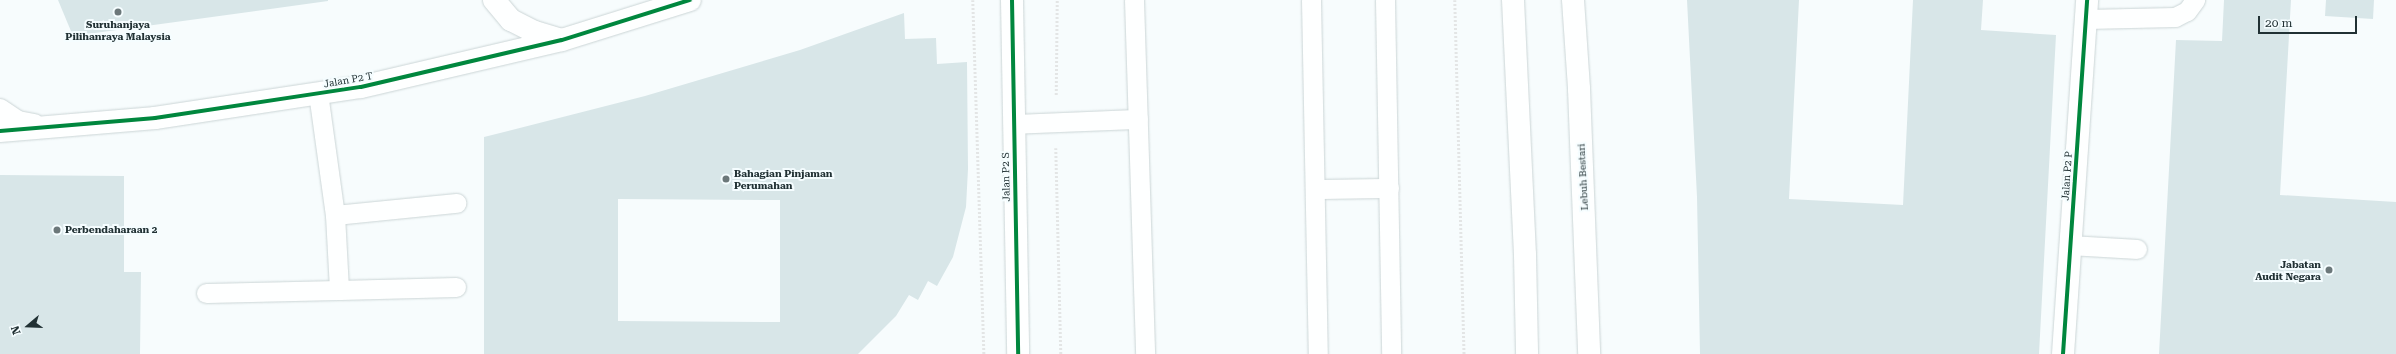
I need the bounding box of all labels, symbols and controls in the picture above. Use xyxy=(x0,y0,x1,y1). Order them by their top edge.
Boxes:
marker: Suruhanjaya Pilihanraya Malaysia xyxy=(113,7,123,17)
scale bar xyxy=(2260,8,2359,34)
text: 20 m xyxy=(2265,16,2292,30)
place label: Suruhanjaya Pilihanraya Malaysia xyxy=(65,18,171,42)
street label: Jalan P2 T xyxy=(323,70,373,90)
street label: Lebuh Bestari xyxy=(1575,143,1591,211)
street label: Jalan P2 P xyxy=(2059,151,2075,201)
street label: Jalan P2 S xyxy=(1000,152,1012,202)
place label: Bahagian Pinjaman Perumahan xyxy=(734,167,833,190)
marker: Bahagian Pinjaman Perumahan xyxy=(721,174,731,184)
place label: Perbendaharaan 2 xyxy=(65,224,157,236)
marker: Perbendaharaan 2 xyxy=(52,225,62,235)
place label: Jabatan Audit Negara xyxy=(2255,258,2321,282)
marker: Jabatan Audit Negara xyxy=(2324,265,2334,275)
north arrow xyxy=(8,306,48,346)
text: N xyxy=(9,324,24,336)

